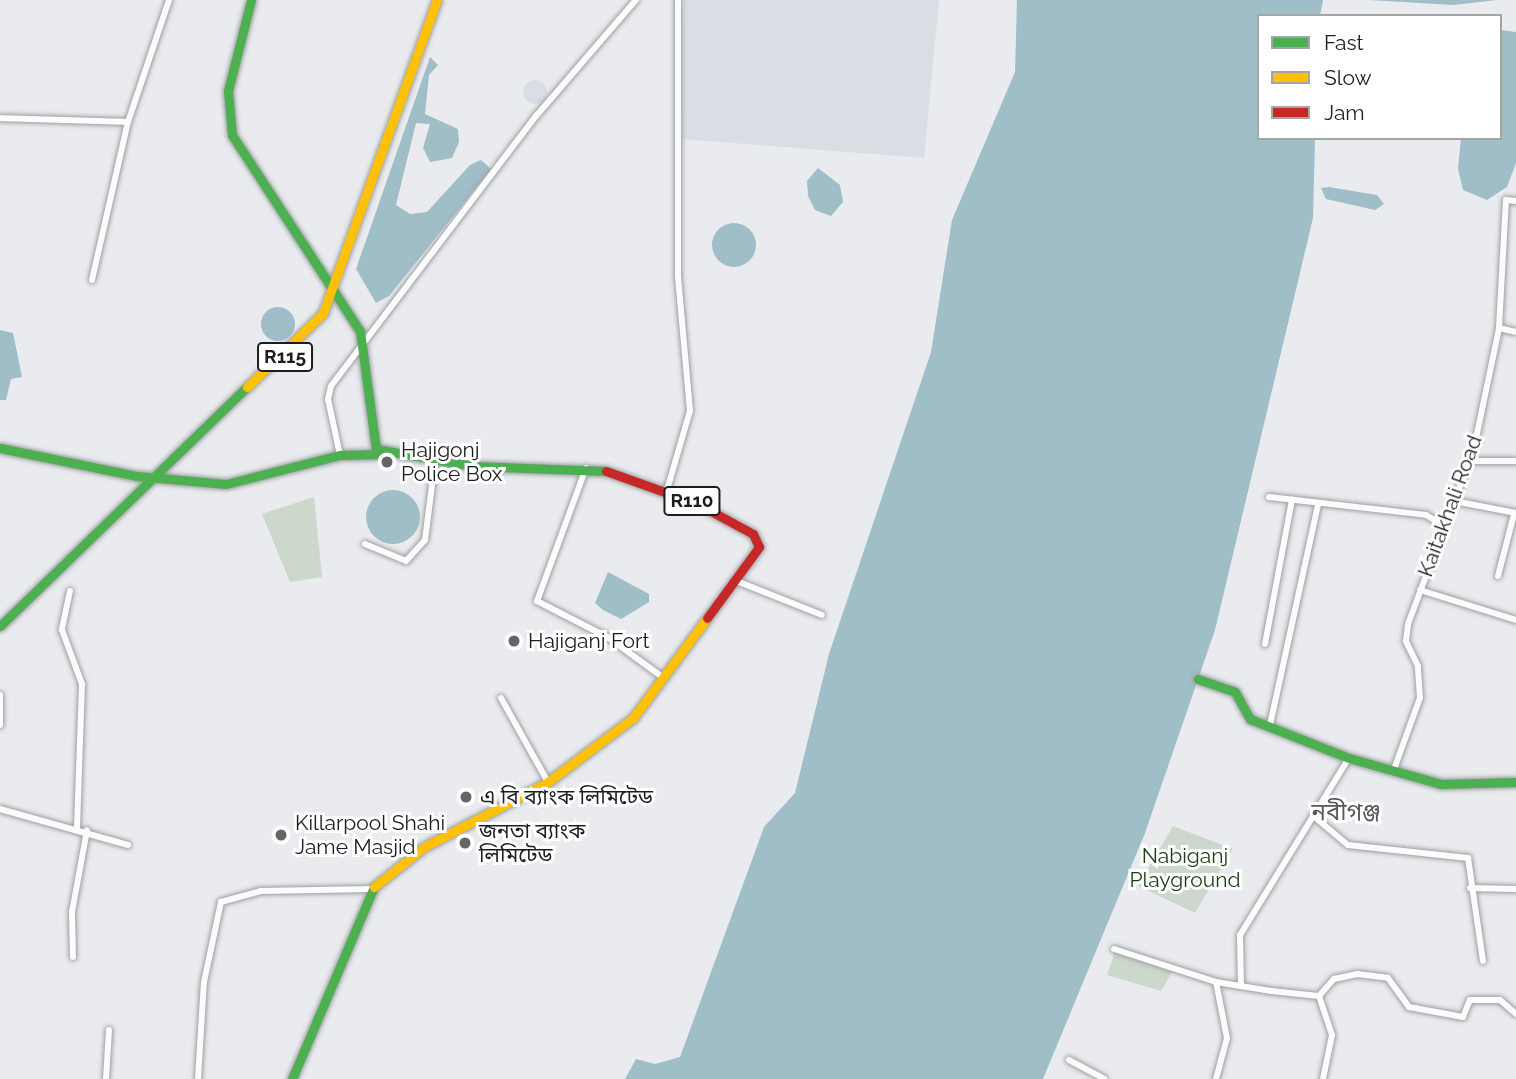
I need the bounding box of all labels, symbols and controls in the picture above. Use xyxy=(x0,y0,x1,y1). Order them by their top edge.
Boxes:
legend xyxy=(1257,14,1502,140)
text: Fast xyxy=(1324,30,1364,55)
text: Slow xyxy=(1324,65,1372,90)
text: Jam xyxy=(1324,100,1365,125)
road number: R115 xyxy=(257,342,313,372)
street label: Kaitakhali Road xyxy=(1413,432,1487,580)
place label: Hajigonj Police Box xyxy=(401,437,502,487)
marker: Hajigonj Police Box xyxy=(379,454,395,470)
road number: R110 xyxy=(662,486,722,516)
place label: Hajiganj Fort xyxy=(528,628,649,654)
marker: Hajiganj Fort xyxy=(506,633,522,649)
place label: এ বি ব্যাংক লিমিটেড xyxy=(480,784,653,810)
marker: এ বি ব্যাংক লিমিটেড xyxy=(458,789,474,805)
district label: নবীগঞ্জ xyxy=(1312,798,1380,826)
place label: Killarpool Shahi Jame Masjid xyxy=(295,810,446,860)
place label: জনতা ব্যাংক লিমিটেড xyxy=(479,818,585,868)
marker: Killarpool Shahi Jame Masjid xyxy=(273,827,289,843)
marker: জনতা ব্যাংক লিমিটেড xyxy=(457,835,473,851)
park label: Nabiganj Playground xyxy=(1129,843,1241,893)

